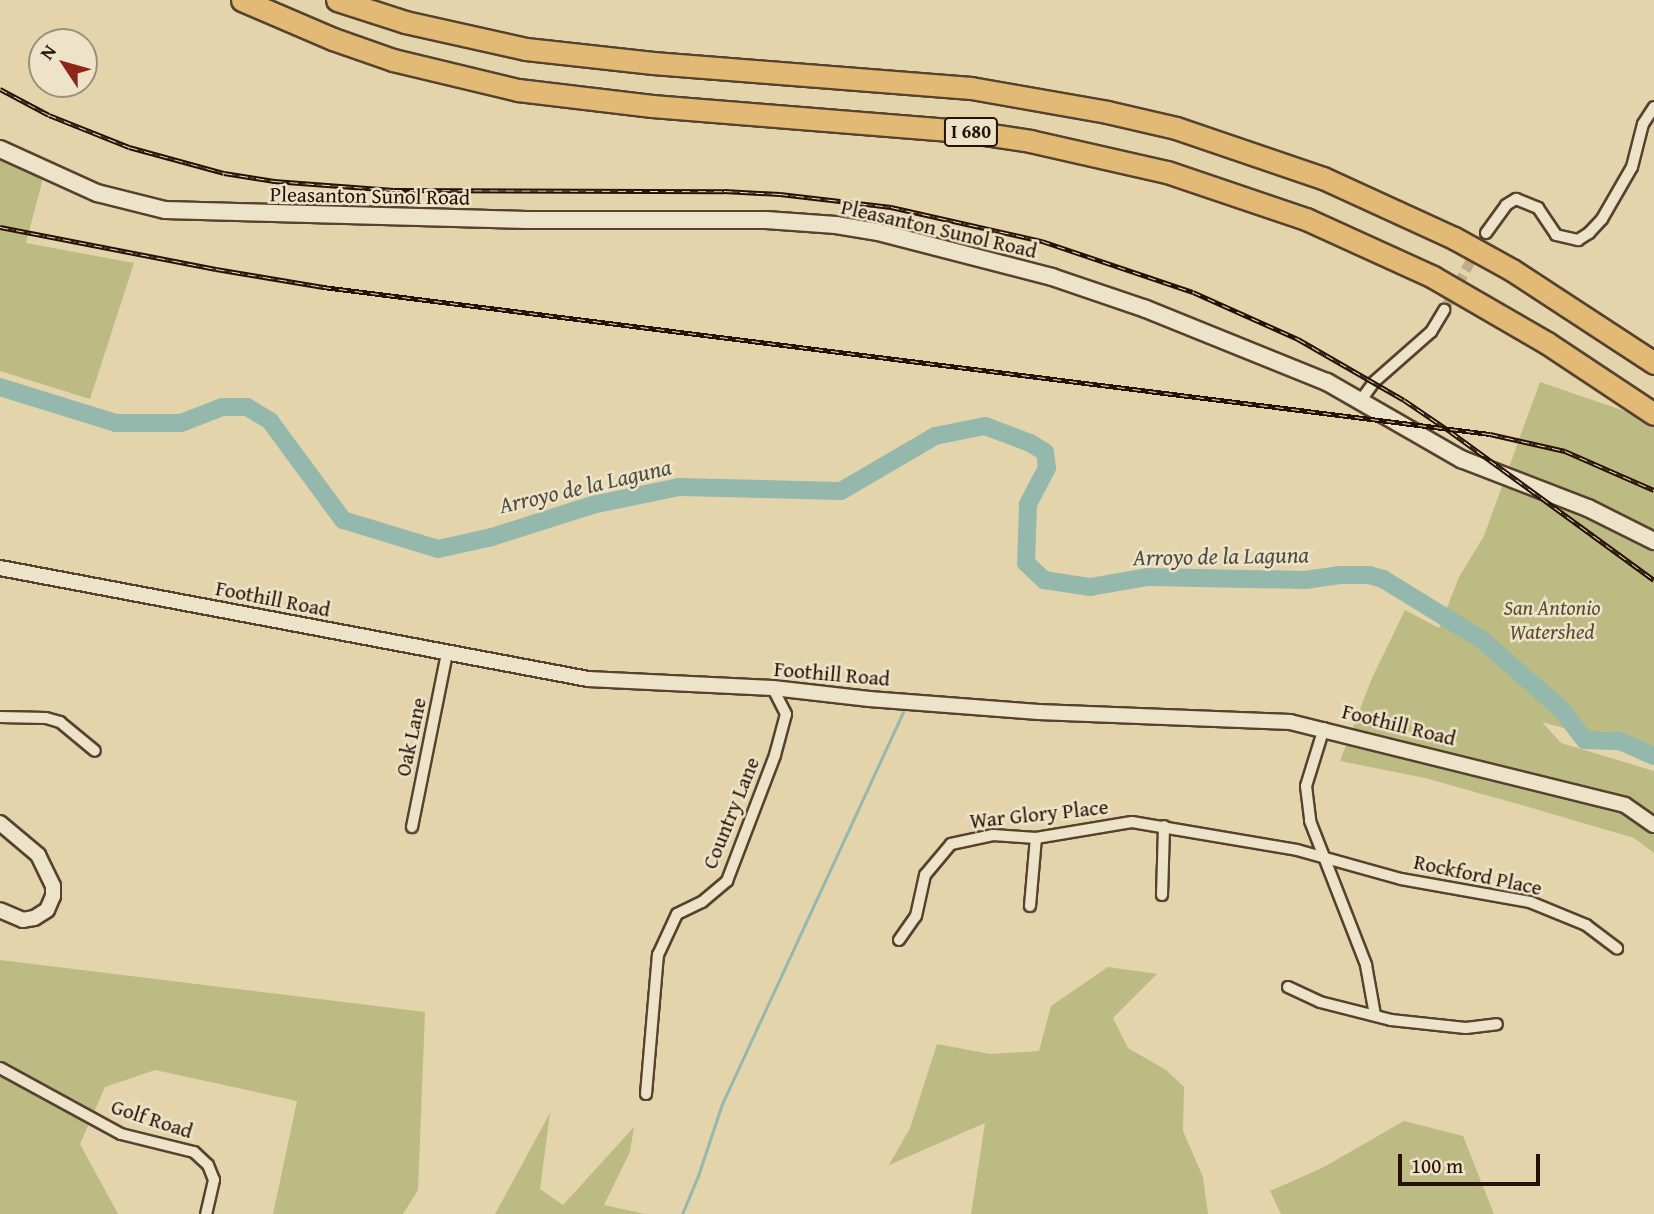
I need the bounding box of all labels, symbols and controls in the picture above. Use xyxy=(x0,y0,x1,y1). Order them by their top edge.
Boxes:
north arrow xyxy=(28,28,98,98)
text: N xyxy=(33,38,63,65)
road number: I 680 xyxy=(943,116,999,148)
street label: Pleasanton Sunol Road xyxy=(270,182,470,210)
street label: Pleasanton Sunol Road xyxy=(839,194,1039,264)
water label: Arroyo de la Laguna xyxy=(496,453,674,519)
water label: Arroyo de la Laguna xyxy=(1133,541,1309,571)
street label: Foothill Road xyxy=(214,576,332,622)
park label: San Antonio Watershed xyxy=(1503,595,1601,645)
street label: Foothill Road xyxy=(773,656,891,692)
street label: Oak Lane xyxy=(390,695,432,779)
street label: Foothill Road xyxy=(1340,699,1458,751)
street label: Country Lane xyxy=(697,753,765,873)
street label: War Glory Place xyxy=(968,794,1110,834)
street label: Rockford Place xyxy=(1412,849,1544,901)
street label: Golf Road xyxy=(108,1094,196,1144)
scale bar xyxy=(1402,1140,1544,1184)
text: 100 m xyxy=(1411,1150,1463,1181)

